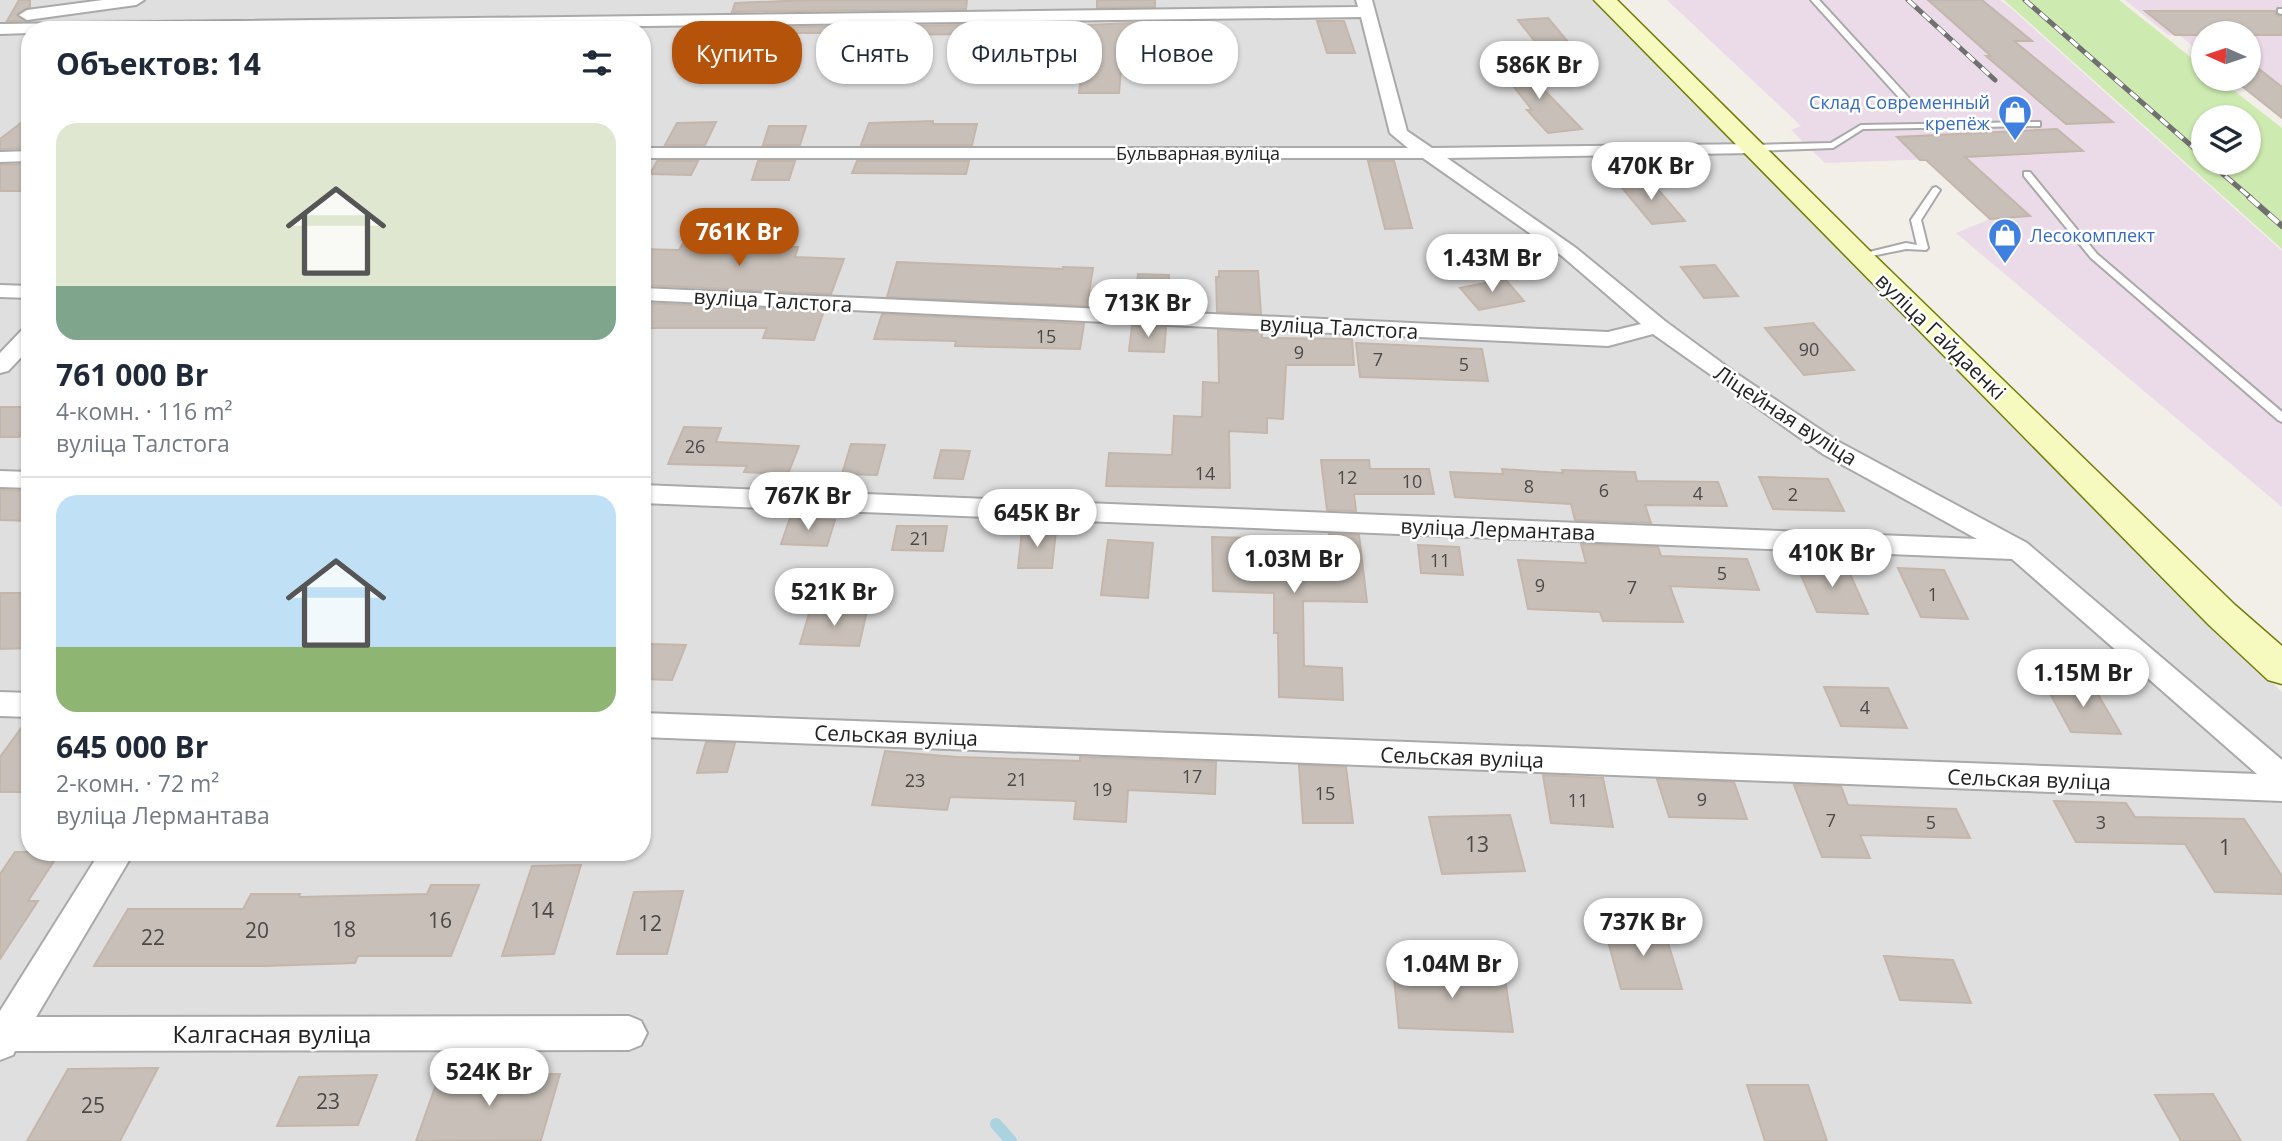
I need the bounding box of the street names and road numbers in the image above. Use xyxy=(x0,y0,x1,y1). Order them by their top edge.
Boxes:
street label: Бульварная вуліца xyxy=(1116,141,1280,165)
street label: вуліца Гайдаенкі xyxy=(1870,267,2012,405)
street label: вуліца Талстога xyxy=(693,282,853,318)
street label: вуліца Талстога xyxy=(1259,309,1419,345)
street label: Ліцейная вуліца xyxy=(1709,358,1863,472)
street label: вуліца Лермантава xyxy=(1400,512,1596,546)
street label: Сельская вуліца xyxy=(814,718,978,752)
street label: Сельская вуліца xyxy=(1380,740,1544,774)
street label: Сельская вуліца xyxy=(1947,762,2111,796)
street label: Калгасная вуліца xyxy=(173,1017,371,1050)

